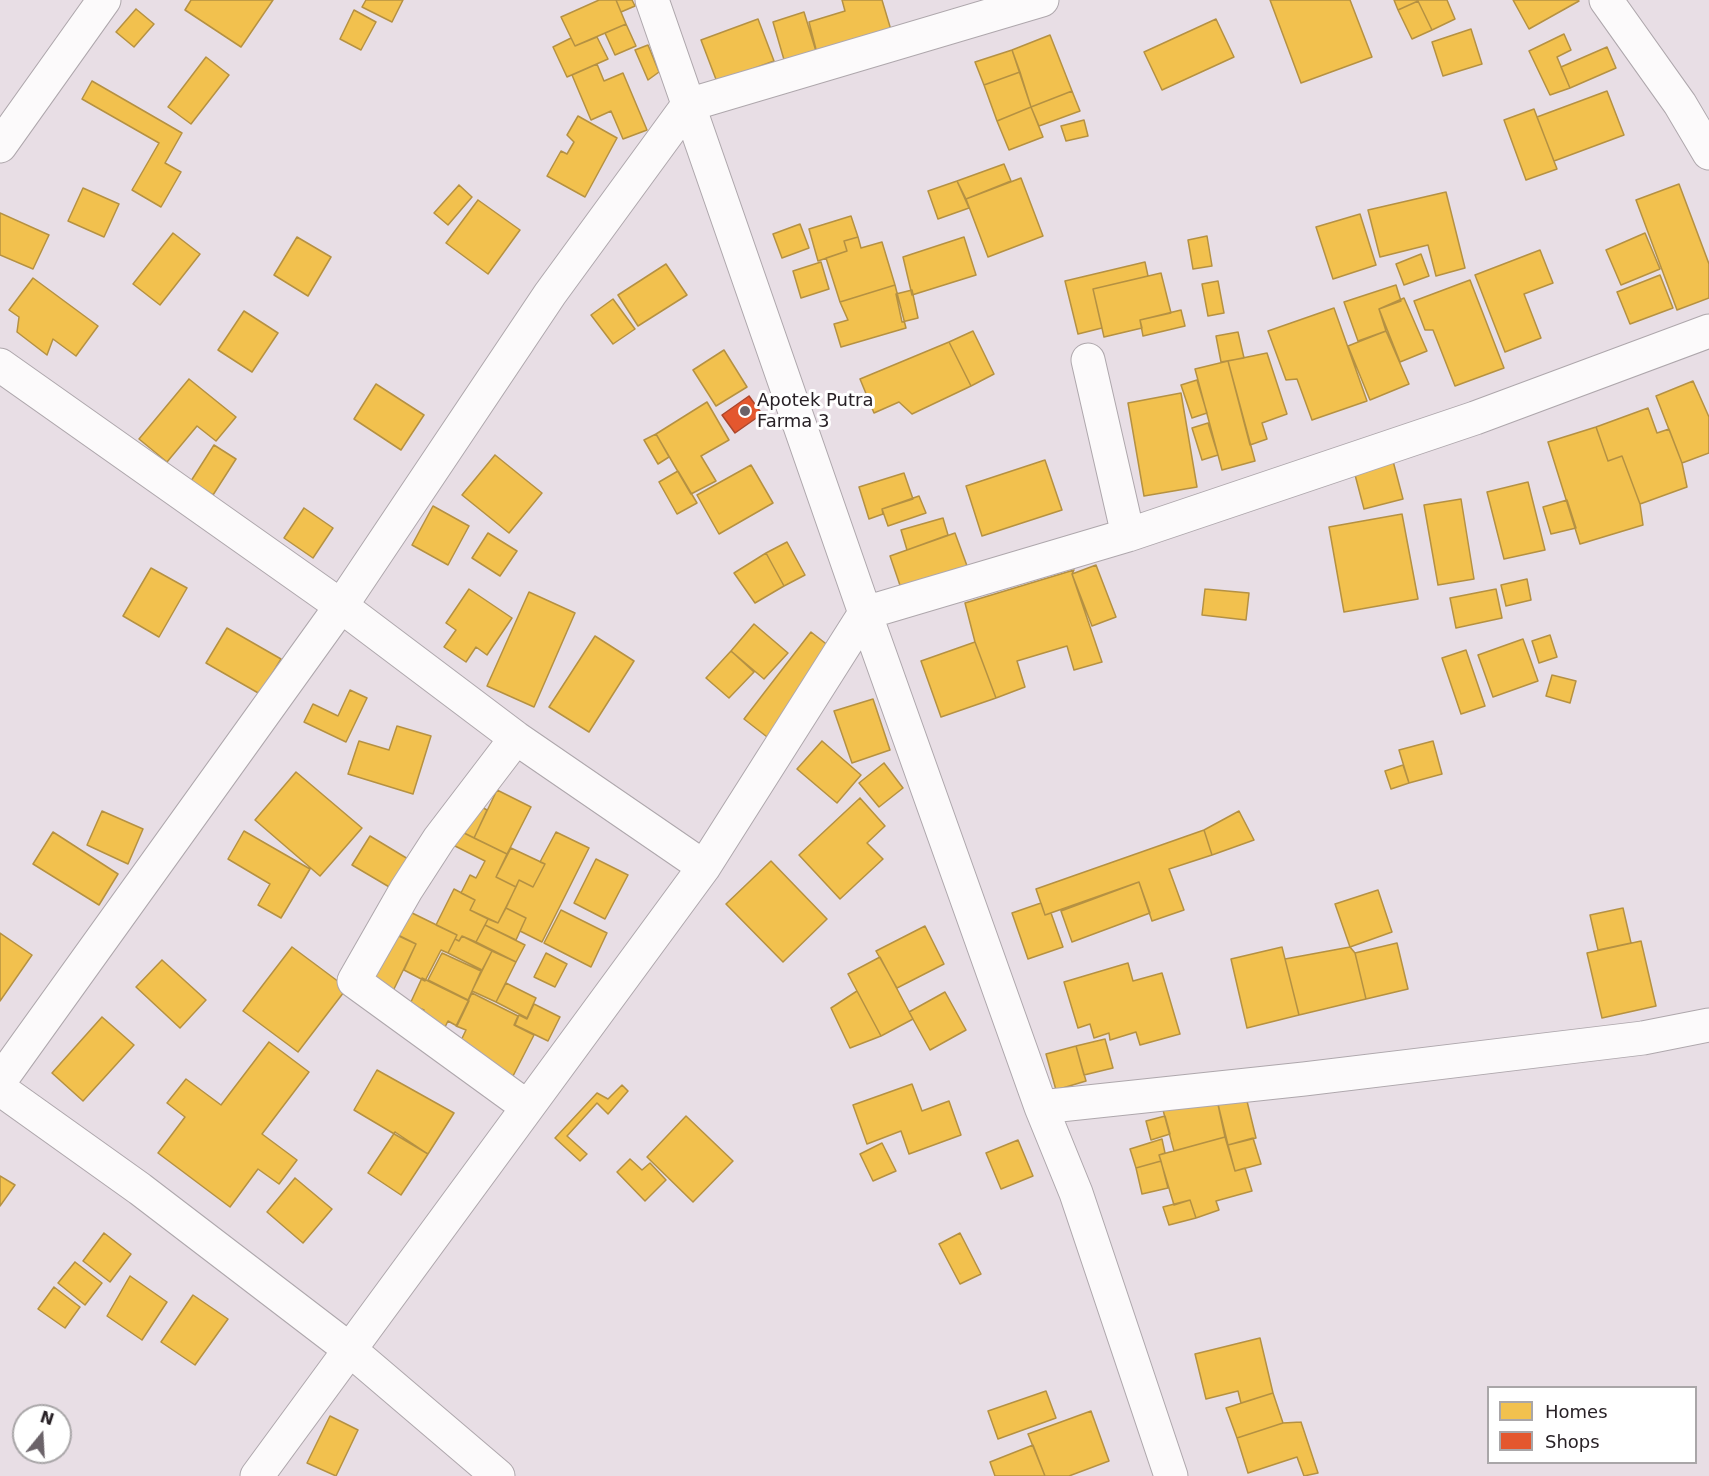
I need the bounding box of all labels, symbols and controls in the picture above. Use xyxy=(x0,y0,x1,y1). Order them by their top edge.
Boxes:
place label: Apotek Putra Farma 3 xyxy=(757,390,873,432)
marker: Apotek Putra Farma 3 xyxy=(738,404,752,418)
legend xyxy=(1487,1386,1697,1464)
text: Homes xyxy=(1545,1401,1608,1422)
north arrow xyxy=(12,1404,72,1464)
text: N xyxy=(38,1407,56,1429)
text: Shops xyxy=(1545,1431,1600,1452)

